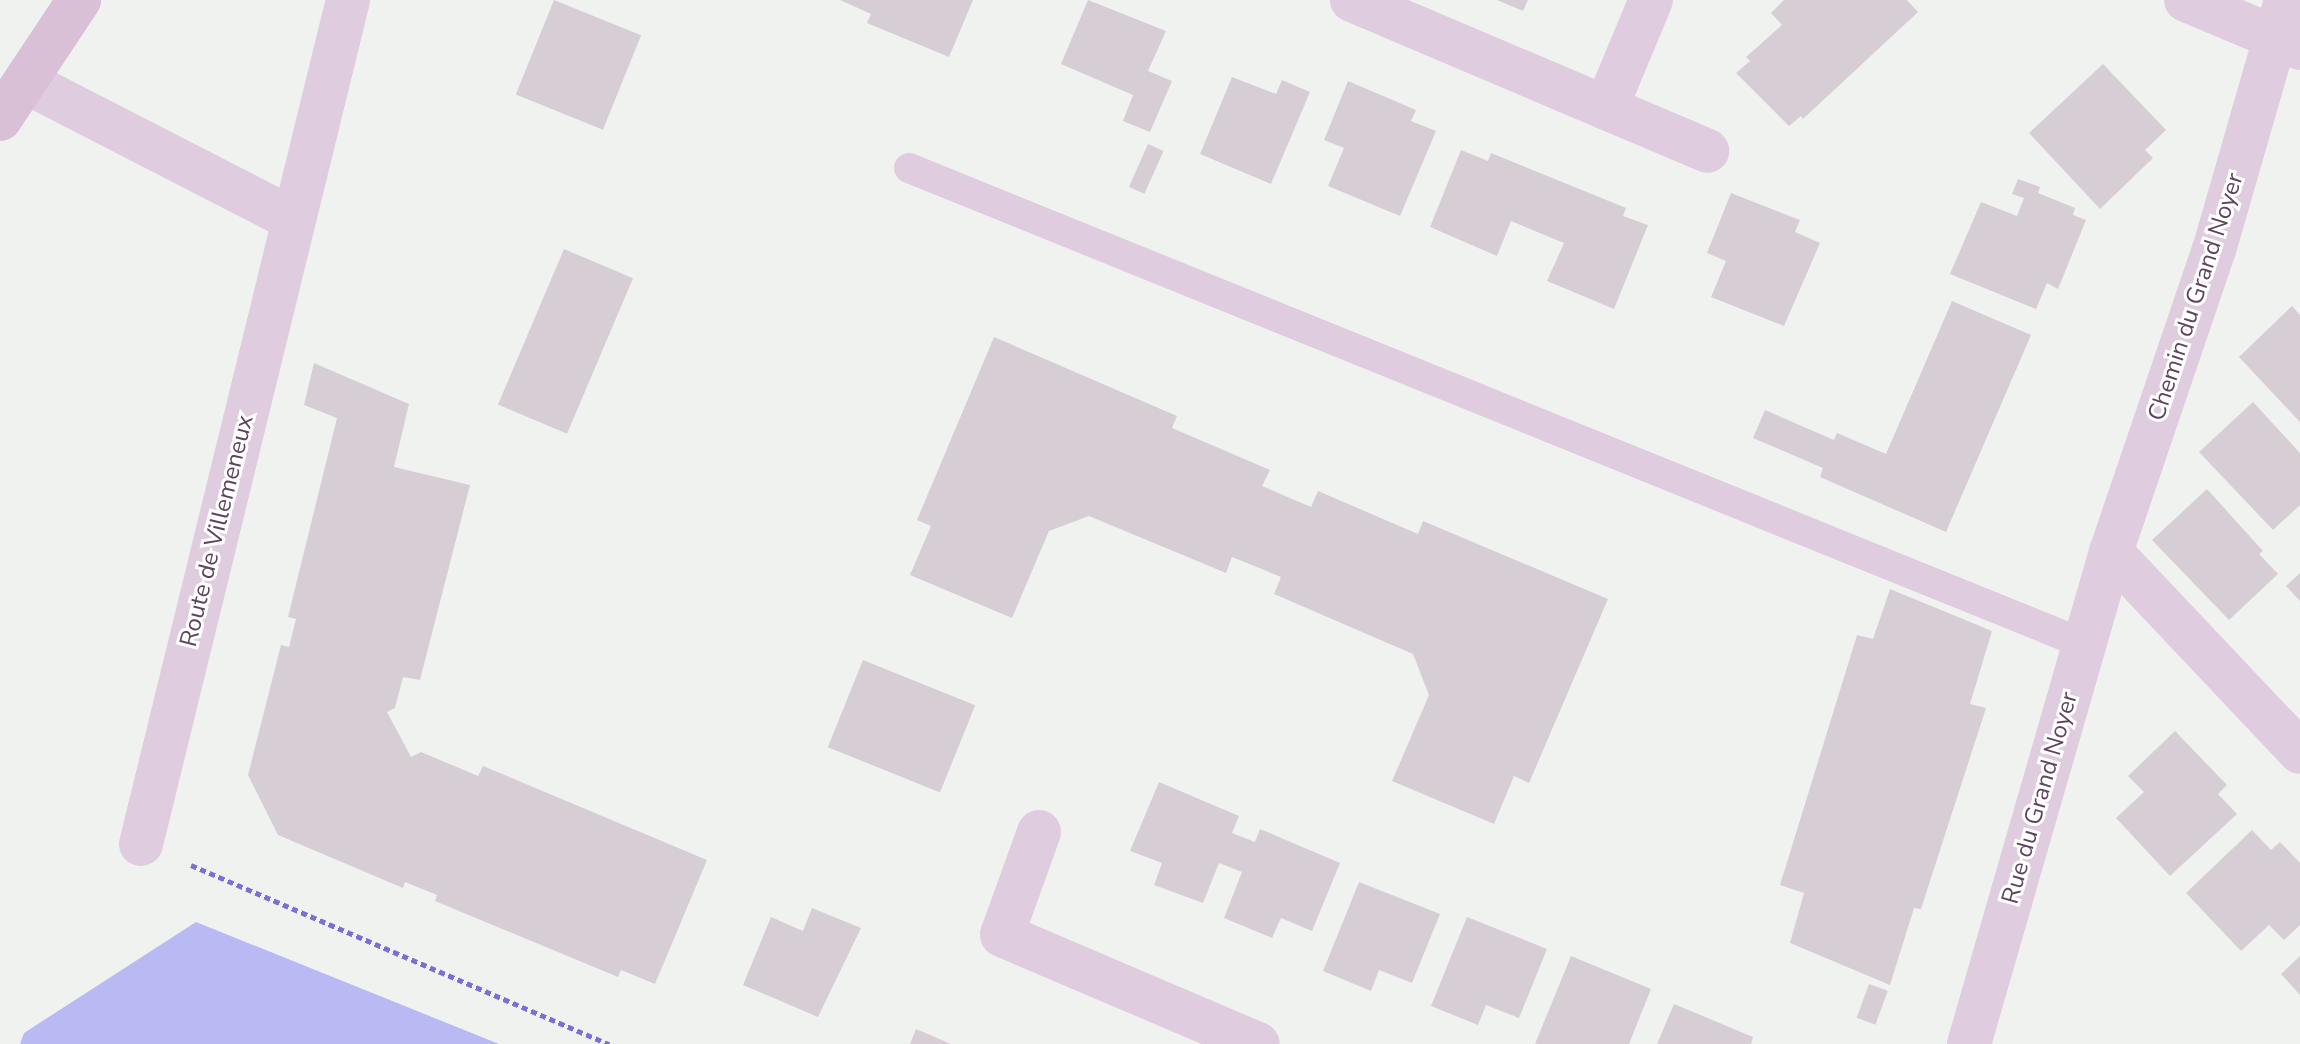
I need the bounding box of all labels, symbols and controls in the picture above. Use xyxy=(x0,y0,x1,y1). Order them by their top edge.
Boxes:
street label: Chemin du Grand Noyer xyxy=(2142,169,2250,425)
street label: Route de Villemeneux xyxy=(174,412,260,650)
street label: Rue du Grand Noyer xyxy=(1996,689,2084,907)

